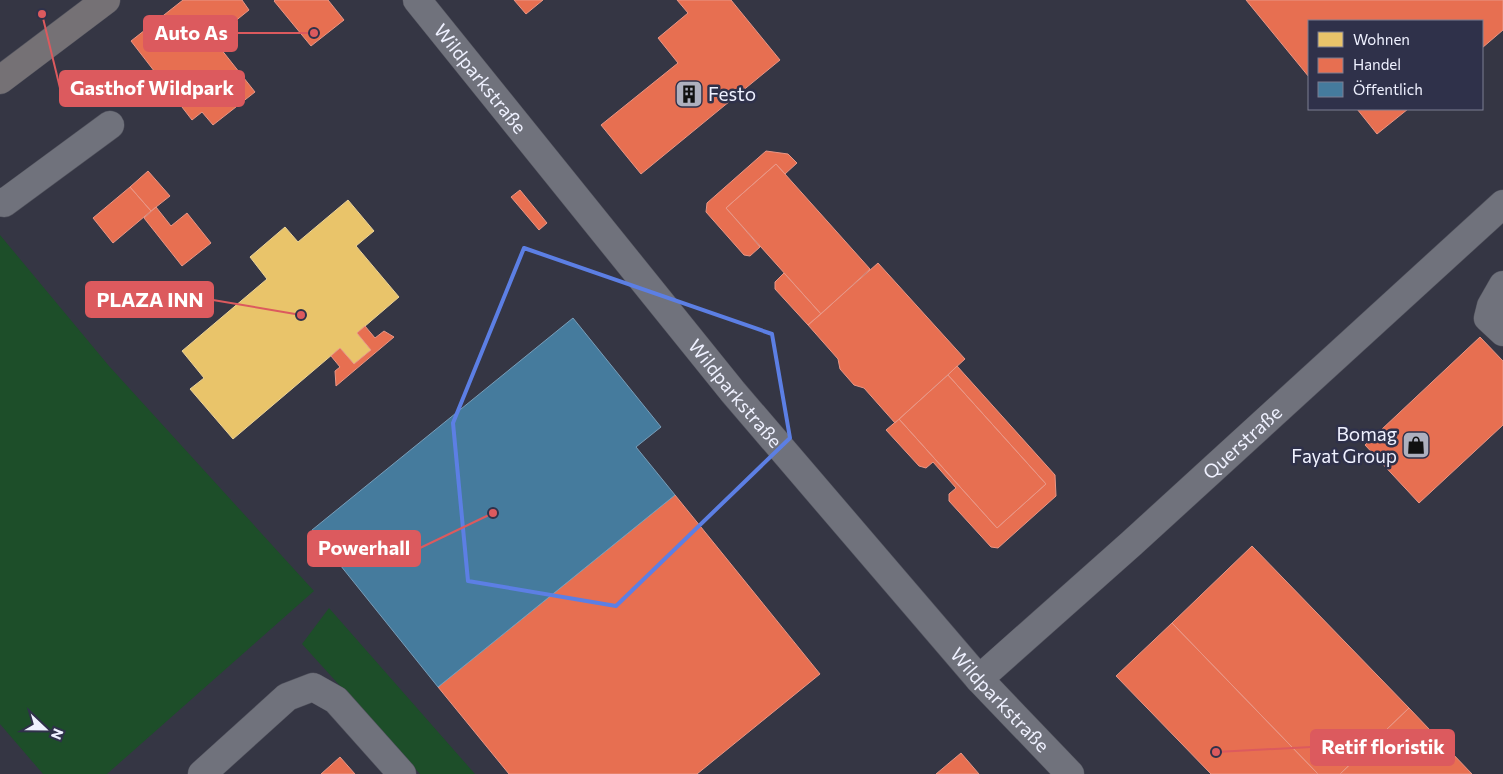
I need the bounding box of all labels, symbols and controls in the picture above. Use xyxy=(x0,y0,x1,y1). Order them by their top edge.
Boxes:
callout: Auto As xyxy=(144,16,237,51)
street label: Wildparkstraße xyxy=(430,19,532,138)
text: Auto As xyxy=(154,20,228,44)
legend xyxy=(1308,20,1483,110)
text: Wohnen xyxy=(1353,30,1410,48)
text: Handel xyxy=(1353,55,1401,73)
callout: Gasthof Wildpark xyxy=(60,71,244,106)
text: Gasthof Wildpark xyxy=(70,75,235,99)
building icon: Festo xyxy=(674,79,704,109)
text: Öffentlich xyxy=(1353,80,1423,98)
place label: Festo xyxy=(708,82,756,105)
callout: PLAZA INN xyxy=(86,282,213,317)
text: PLAZA INN xyxy=(96,287,204,311)
street label: Wildparkstraße xyxy=(684,334,787,452)
street label: Querstraße xyxy=(1198,400,1286,484)
place label: Bomag Fayat Group xyxy=(1291,422,1397,467)
shop icon: Bomag Fayat Group xyxy=(1401,430,1431,460)
callout: Powerhall xyxy=(308,531,420,566)
text: Powerhall xyxy=(318,535,410,559)
street label: Wildparkstraße xyxy=(946,643,1055,756)
north arrow xyxy=(20,704,70,754)
text: N xyxy=(48,726,67,742)
callout: Retif floristik xyxy=(1311,730,1454,765)
text: Retif floristik xyxy=(1321,734,1445,758)

